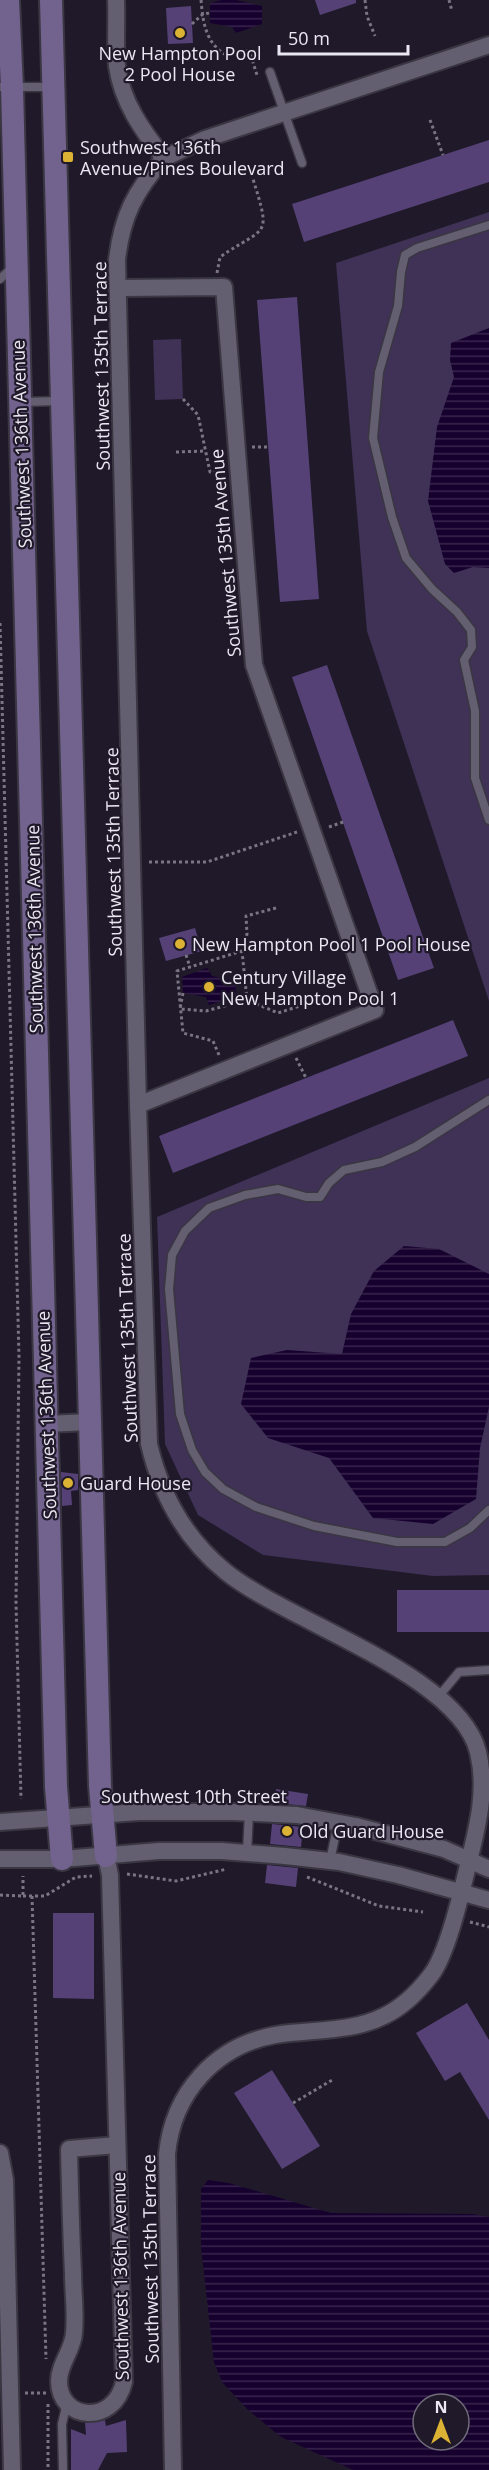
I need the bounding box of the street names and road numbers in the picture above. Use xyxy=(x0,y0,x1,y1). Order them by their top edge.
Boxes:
street label: Southwest 135th Terrace xyxy=(87,261,115,471)
street label: Southwest 136th Avenue xyxy=(5,339,37,549)
street label: Southwest 135th Avenue xyxy=(204,448,246,658)
street label: Southwest 135th Terrace xyxy=(99,747,127,957)
street label: Southwest 136th Avenue xyxy=(20,825,48,1033)
street label: Southwest 135th Terrace xyxy=(111,1233,143,1443)
street label: Southwest 136th Avenue xyxy=(30,1310,62,1520)
street label: Southwest 10th Street xyxy=(101,1784,287,1808)
street label: Southwest 135th Terrace xyxy=(136,2154,164,2364)
street label: Southwest 136th Avenue xyxy=(106,2172,134,2380)

